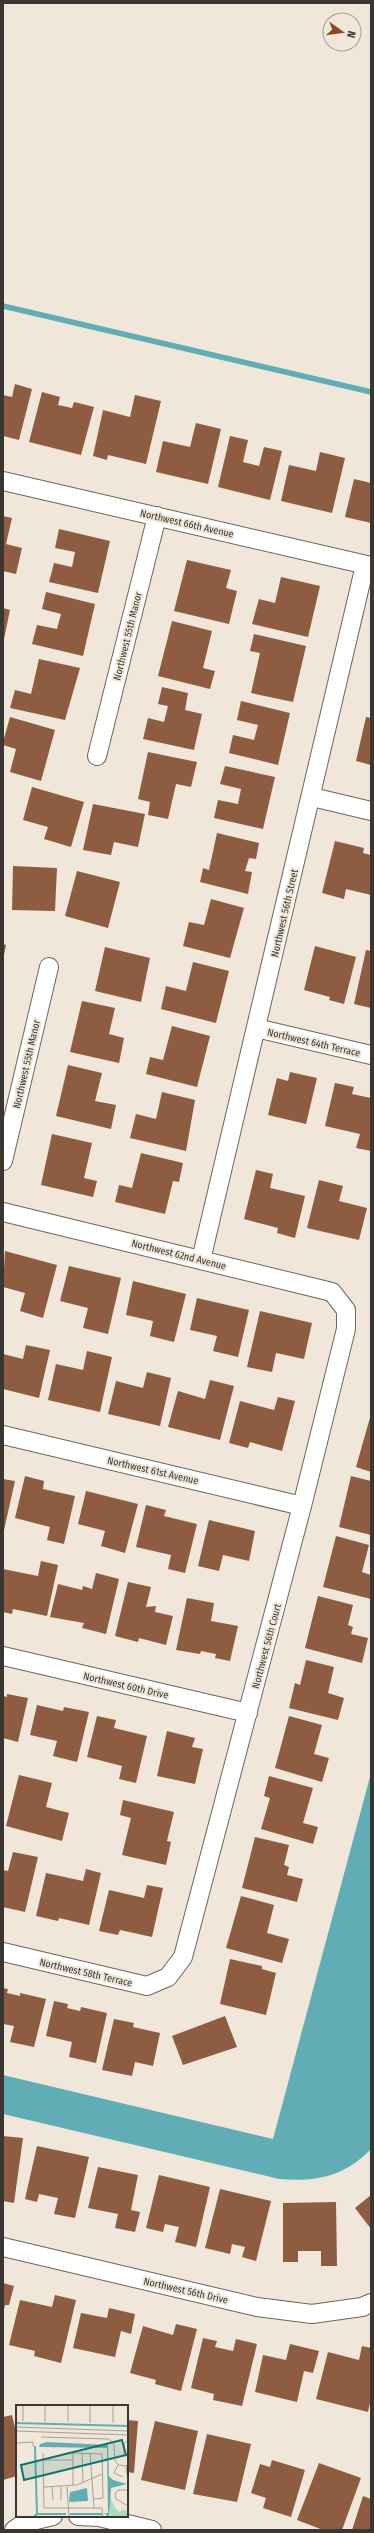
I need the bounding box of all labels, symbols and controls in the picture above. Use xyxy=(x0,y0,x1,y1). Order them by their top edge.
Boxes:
north arrow xyxy=(322,12,362,52)
text: N xyxy=(344,30,358,39)
street label: Northwest 66th Avenue xyxy=(139,507,235,541)
street label: Northwest 55th Manor xyxy=(111,590,145,682)
street label: Northwest 56th Street xyxy=(269,867,301,958)
street label: Northwest 55th Manor xyxy=(11,1018,43,1110)
street label: Northwest 64th Terrace xyxy=(266,1026,361,1060)
street label: Northwest 62nd Avenue xyxy=(130,1237,227,1273)
street label: Northwest 61st Avenue xyxy=(106,1455,200,1487)
street label: Northwest 56th Court xyxy=(250,1602,284,1690)
street label: Northwest 60th Drive xyxy=(82,1670,170,1702)
street label: Northwest 58th Terrace xyxy=(38,1956,133,1990)
street label: Northwest 56th Drive xyxy=(142,2275,229,2307)
inset map xyxy=(16,2405,128,2517)

